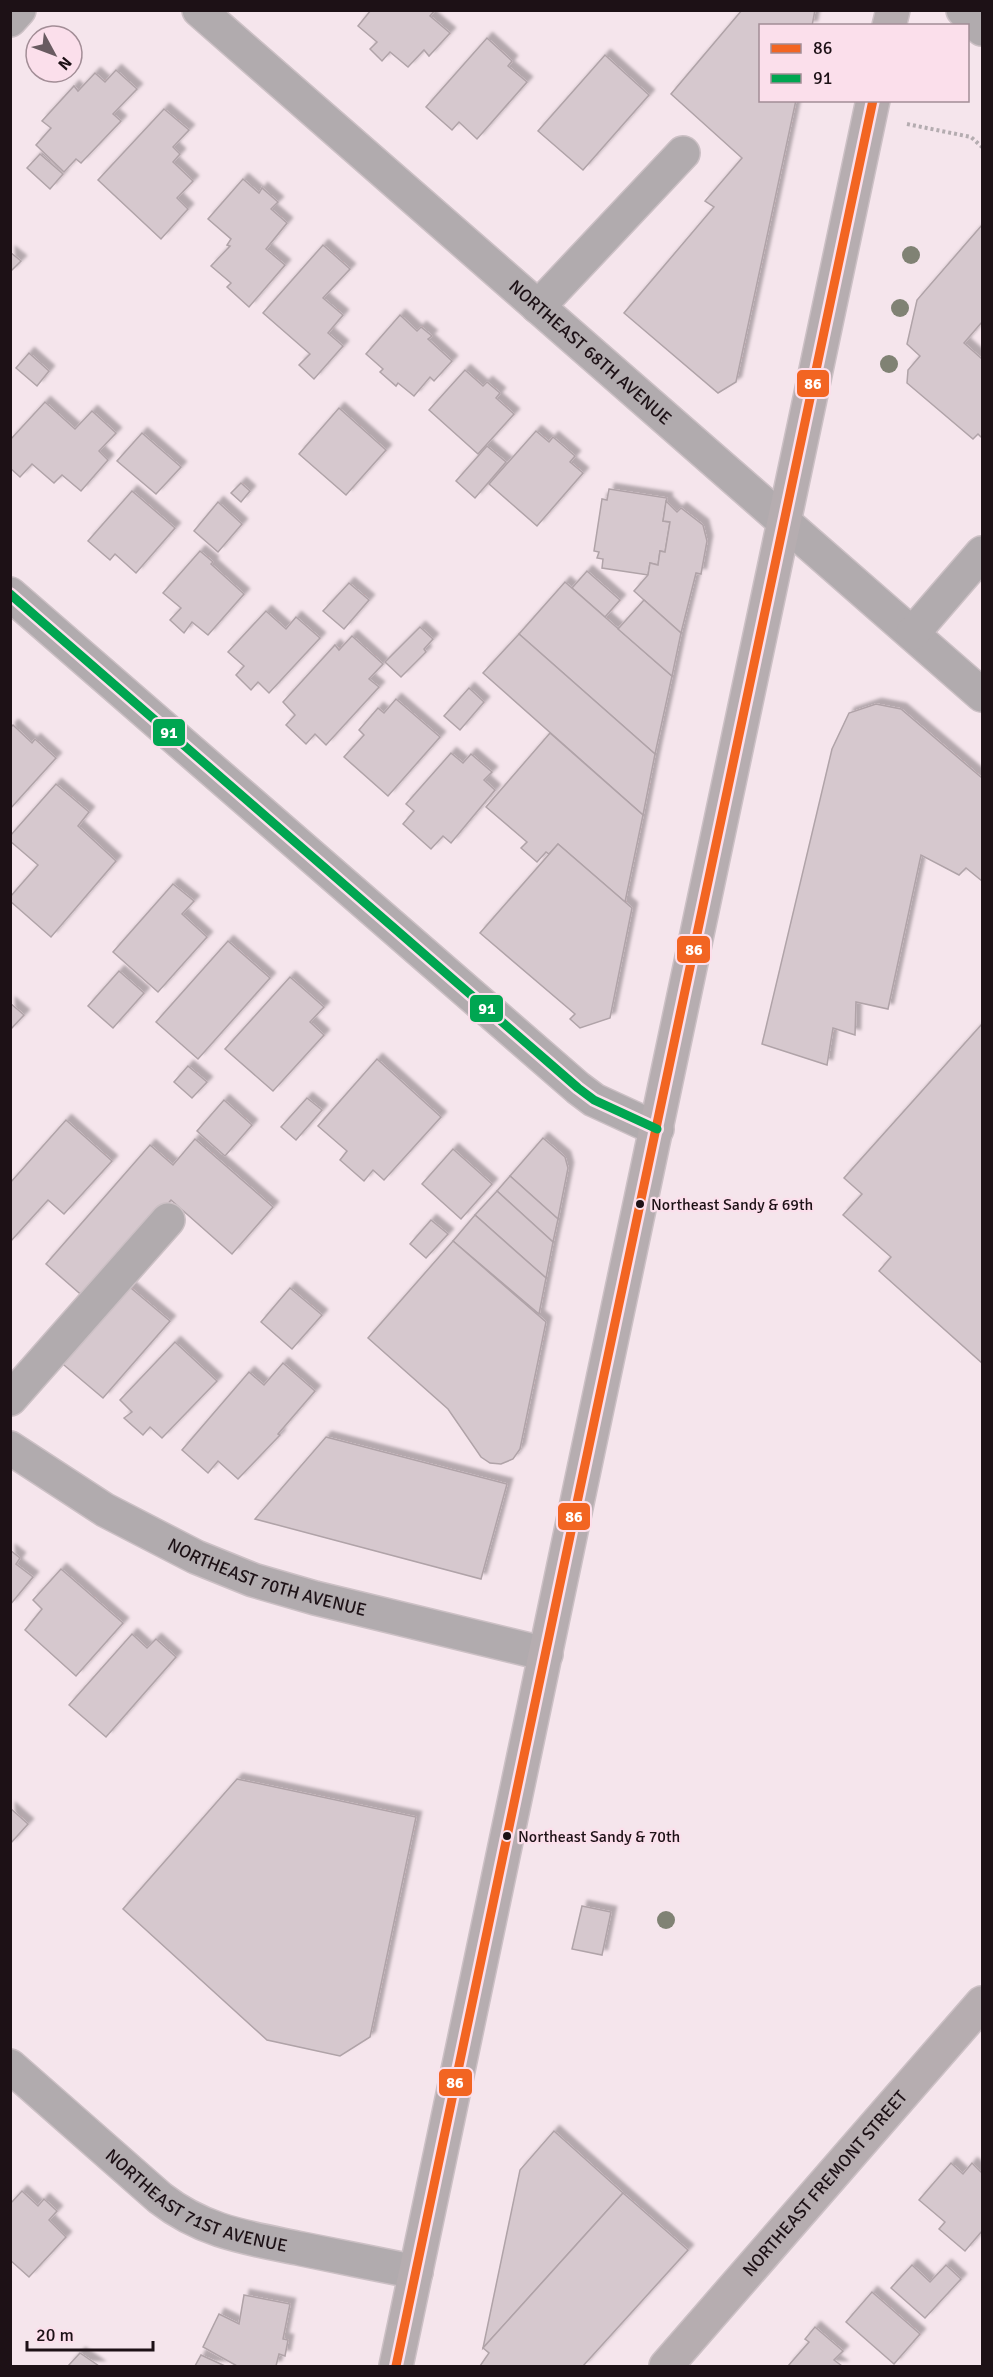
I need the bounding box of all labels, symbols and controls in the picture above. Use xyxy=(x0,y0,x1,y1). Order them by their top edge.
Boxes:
north arrow xyxy=(24,24,84,84)
legend xyxy=(759,24,969,102)
text: 86 xyxy=(813,37,832,59)
text: N xyxy=(53,52,76,74)
text: 91 xyxy=(813,67,832,89)
street label: NORTHEAST 68TH AVENUE xyxy=(505,275,676,429)
line badge: 86 xyxy=(796,369,830,398)
text: 86 xyxy=(804,374,822,394)
line badge: 91 xyxy=(152,718,186,747)
text: 91 xyxy=(160,723,178,743)
line badge: 86 xyxy=(676,935,711,964)
text: 86 xyxy=(685,940,703,960)
line badge: 91 xyxy=(469,994,504,1023)
text: 91 xyxy=(478,999,496,1019)
place label: Northeast Sandy & 69th xyxy=(651,1195,813,1215)
marker: Northeast Sandy & 69th xyxy=(634,1198,646,1210)
line badge: 86 xyxy=(557,1502,591,1531)
text: 86 xyxy=(565,1507,583,1527)
street label: NORTHEAST 70TH AVENUE xyxy=(164,1533,369,1621)
place label: Northeast Sandy & 70th xyxy=(518,1827,680,1847)
marker: Northeast Sandy & 70th xyxy=(501,1830,513,1842)
line badge: 86 xyxy=(438,2068,473,2097)
text: 86 xyxy=(446,2073,464,2093)
street label: NORTHEAST FREMONT STREET xyxy=(738,2086,912,2281)
street label: NORTHEAST 71ST AVENUE xyxy=(101,2144,289,2257)
scale bar xyxy=(27,2314,153,2352)
text: 20 m xyxy=(36,2324,74,2346)

